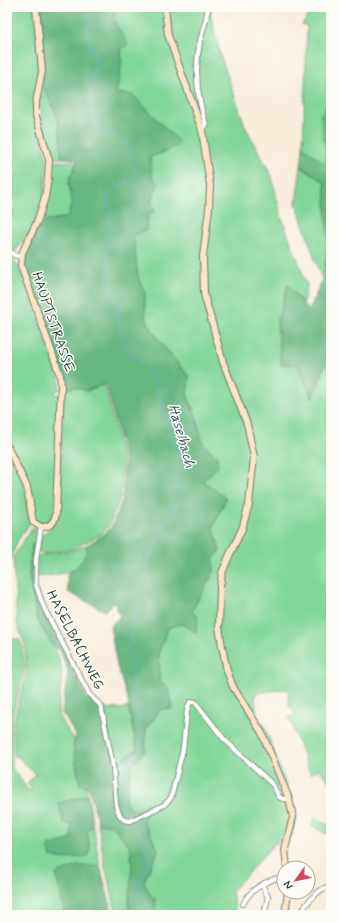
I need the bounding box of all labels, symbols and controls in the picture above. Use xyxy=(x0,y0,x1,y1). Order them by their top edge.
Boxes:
street label: HAUPTSTRASSE xyxy=(27,269,79,375)
water label: Haselbach xyxy=(162,402,200,470)
street label: HASELBACHWEG xyxy=(42,587,108,693)
north arrow xyxy=(276,860,316,900)
text: N xyxy=(281,878,296,892)

